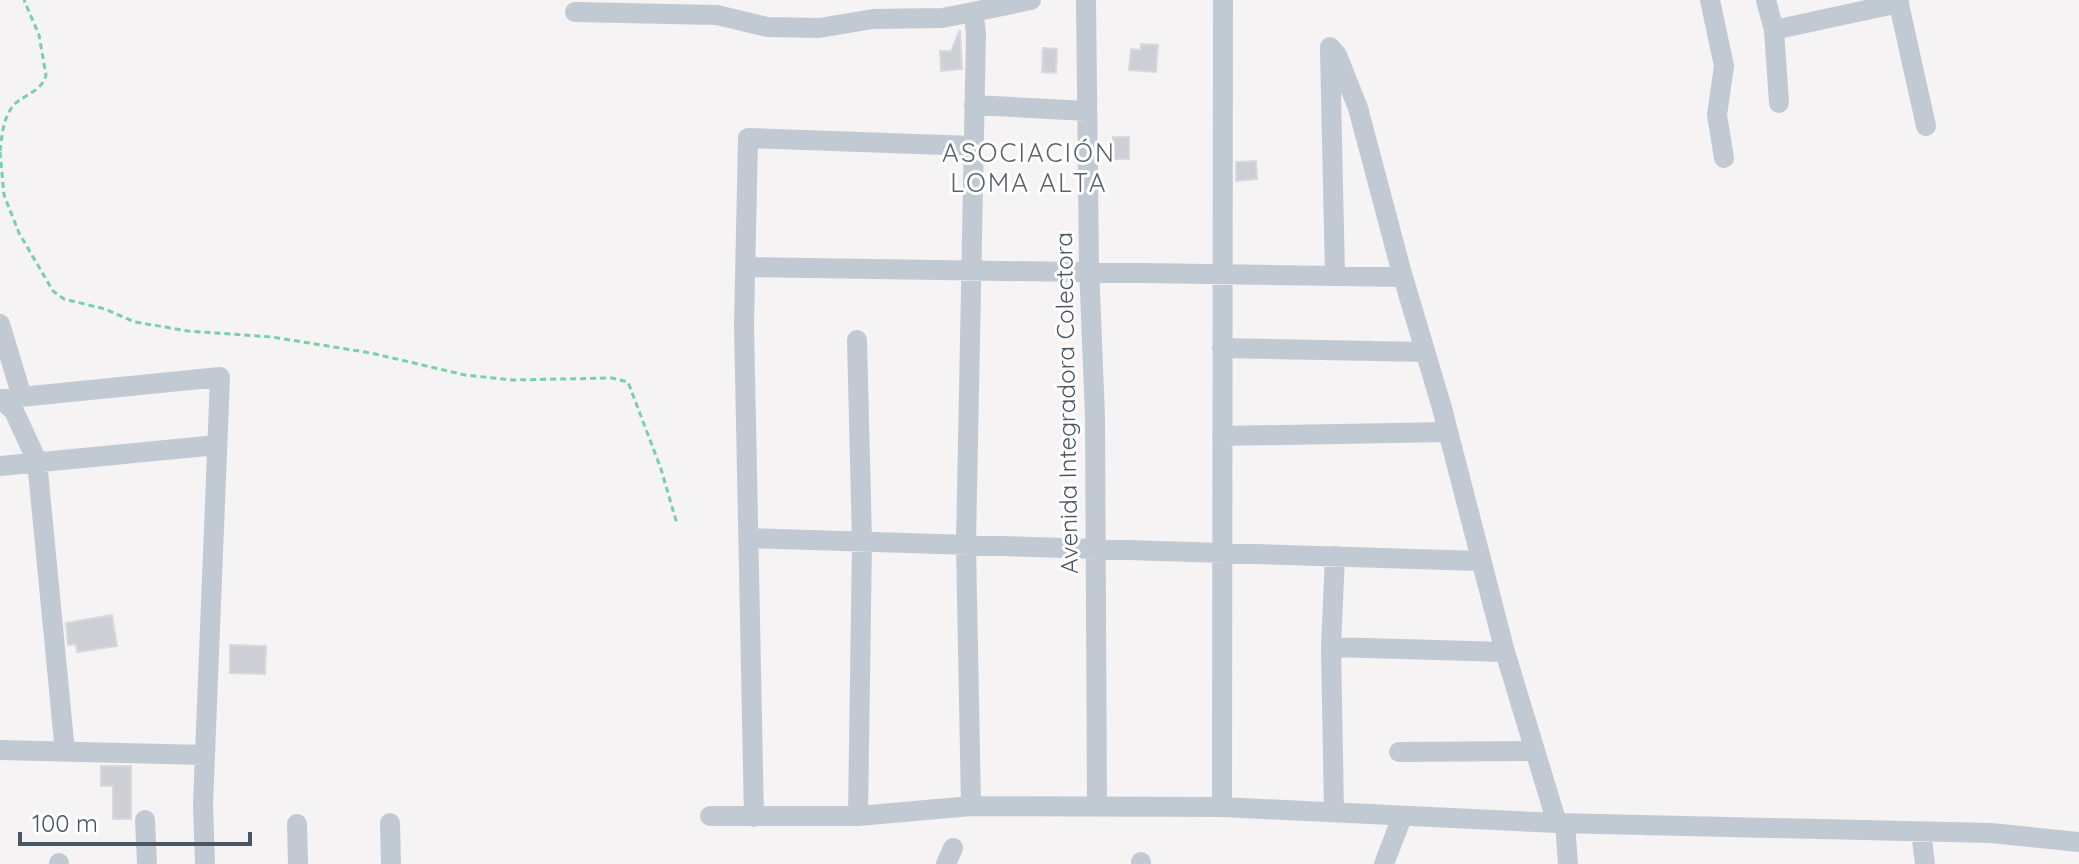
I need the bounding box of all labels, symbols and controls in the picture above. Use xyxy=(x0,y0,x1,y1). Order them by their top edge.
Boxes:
district label: ASOCIACIÓN LOMA ALTA xyxy=(942,136,1116,199)
street label: Avenida Integradora Colectora xyxy=(1048,232,1084,574)
scale bar xyxy=(20,796,250,846)
text: 100 m xyxy=(32,808,98,838)

